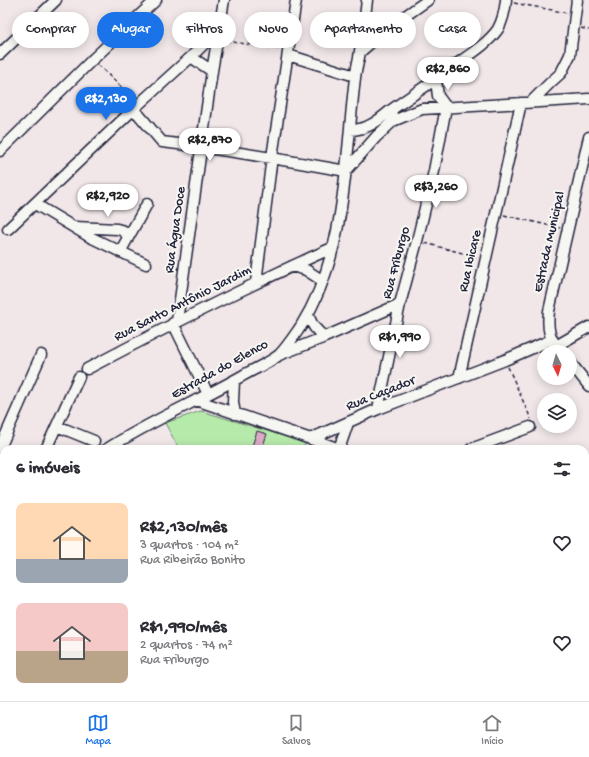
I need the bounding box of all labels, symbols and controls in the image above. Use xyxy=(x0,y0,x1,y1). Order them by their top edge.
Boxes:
chip: Comprar xyxy=(12,12,89,48)
chip: Alugar xyxy=(97,12,164,48)
chip: Filtros xyxy=(172,12,236,48)
chip: Novo xyxy=(244,12,302,48)
chip: Apartamento xyxy=(310,12,416,48)
chip: Casa xyxy=(424,12,481,48)
pin: R$2,860 xyxy=(411,57,485,91)
text: R$2,860 xyxy=(426,62,470,77)
pin: R$2,130 xyxy=(69,87,143,121)
text: R$2,130 xyxy=(85,92,127,107)
pin: R$2,870 xyxy=(173,128,247,162)
text: R$2,870 xyxy=(188,133,232,148)
pin: R$3,260 xyxy=(399,175,473,209)
text: R$3,260 xyxy=(414,180,458,195)
pin: R$2,920 xyxy=(71,184,145,218)
street label: Rua Água Doce xyxy=(162,185,191,274)
text: R$2,920 xyxy=(86,189,130,204)
street label: Estrada Municipal xyxy=(530,190,570,294)
street label: Rua Friburgo xyxy=(379,225,415,301)
street label: Rua Ibicare xyxy=(456,227,487,294)
street label: Rua Santo Antônio Jardim xyxy=(112,262,254,346)
pin: R$1,990 xyxy=(363,325,437,359)
text: R$1,990 xyxy=(379,330,421,345)
street label: Estrada do Elenco xyxy=(169,336,271,404)
north arrow xyxy=(537,345,577,385)
map controls xyxy=(537,345,577,433)
street label: Rua Caçador xyxy=(344,372,419,416)
button: layers xyxy=(537,393,577,433)
icon: filters xyxy=(551,458,573,480)
text: 6 imóveis xyxy=(16,459,79,479)
text: R$2,130/mês xyxy=(140,518,227,538)
icon: home xyxy=(48,519,96,567)
icon: heart xyxy=(551,532,573,554)
text: 3 quartos · 104 m² xyxy=(140,538,239,553)
text: Rua Ribeirão Bonito xyxy=(140,553,245,568)
text: R$1,990/mês xyxy=(140,618,227,638)
icon: home xyxy=(48,619,96,667)
icon: heart xyxy=(551,632,573,654)
text: 2 quartos · 74 m² xyxy=(140,638,233,653)
text: Rua Friburgo xyxy=(140,653,209,668)
tab: Mapa xyxy=(86,712,111,748)
tab: Salvos xyxy=(282,712,310,748)
tab: Início xyxy=(481,712,503,748)

